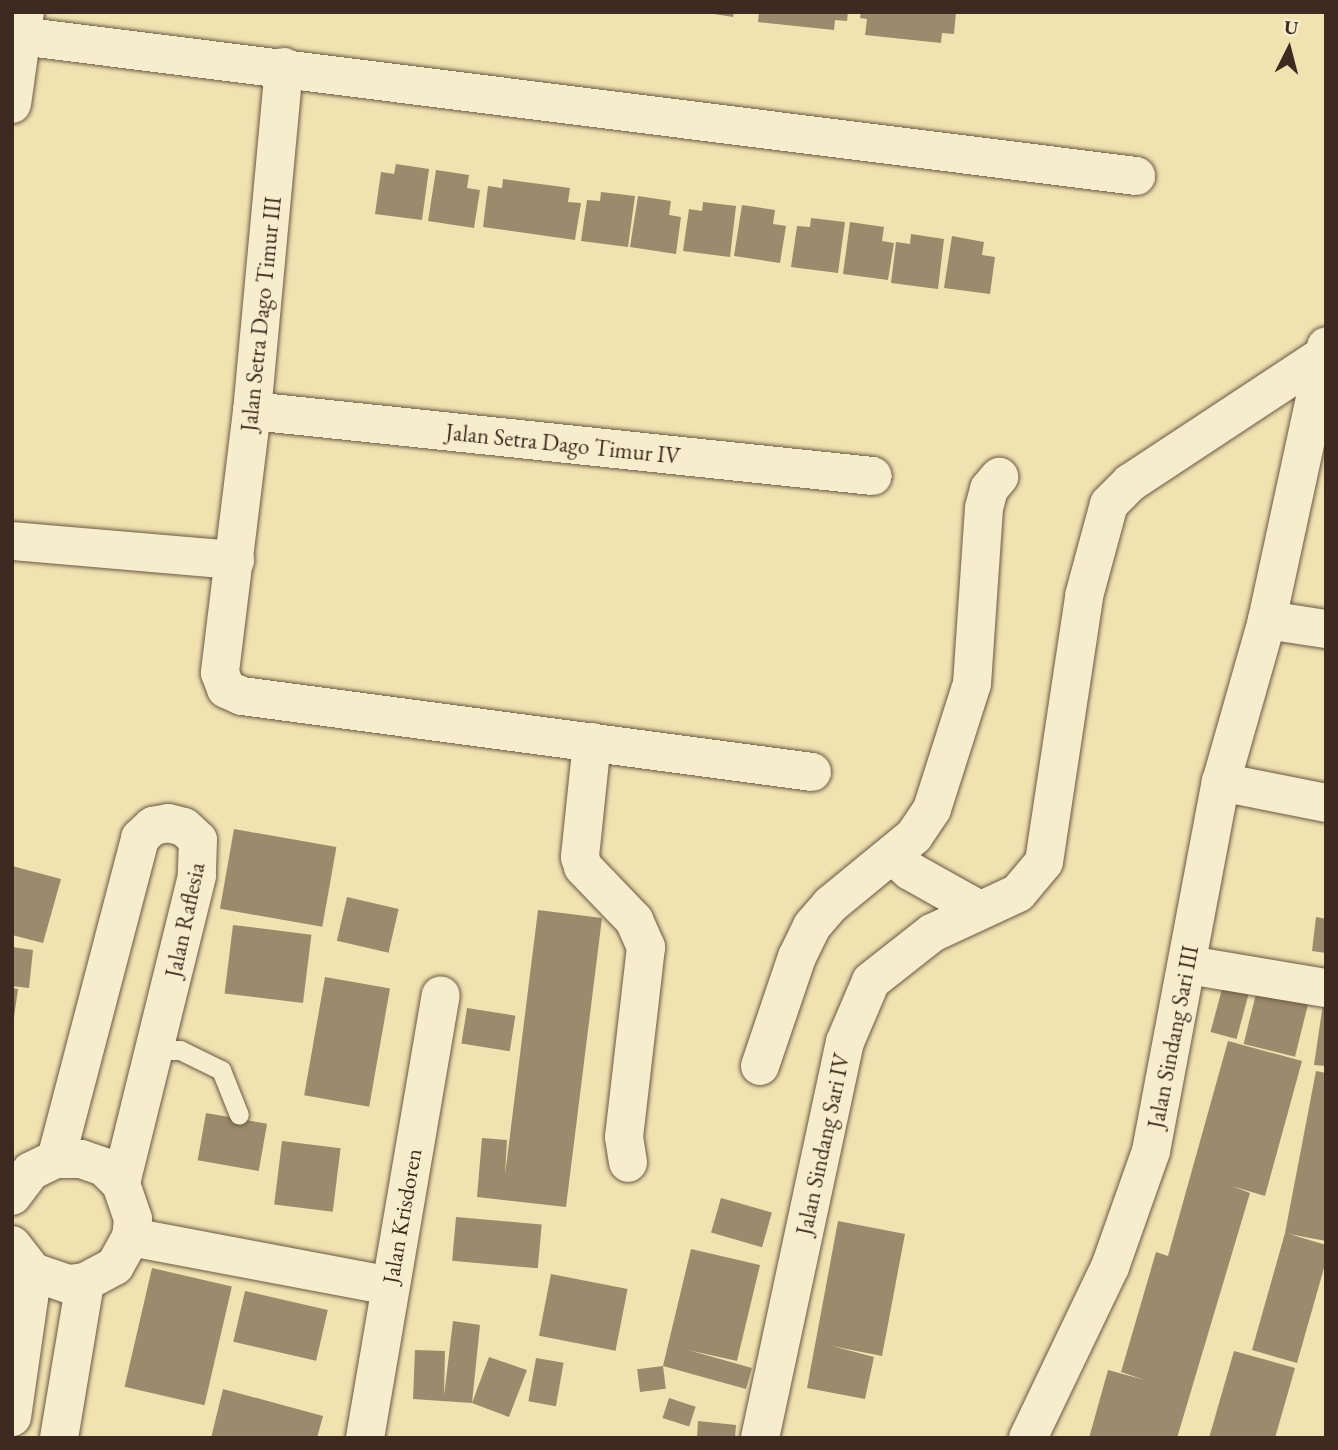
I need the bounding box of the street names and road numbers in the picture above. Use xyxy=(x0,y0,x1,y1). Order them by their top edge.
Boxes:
street label: Jalan Setra Dago Timur III xyxy=(235,195,287,433)
street label: Jalan Setra Dago Timur IV xyxy=(444,418,682,470)
street label: Jalan Raflesia xyxy=(159,860,211,980)
street label: Jalan Sindang Sari III xyxy=(1142,943,1204,1131)
street label: Jalan Sindang Sari IV xyxy=(790,1050,856,1238)
street label: Jalan Krisdoren xyxy=(377,1146,427,1286)

